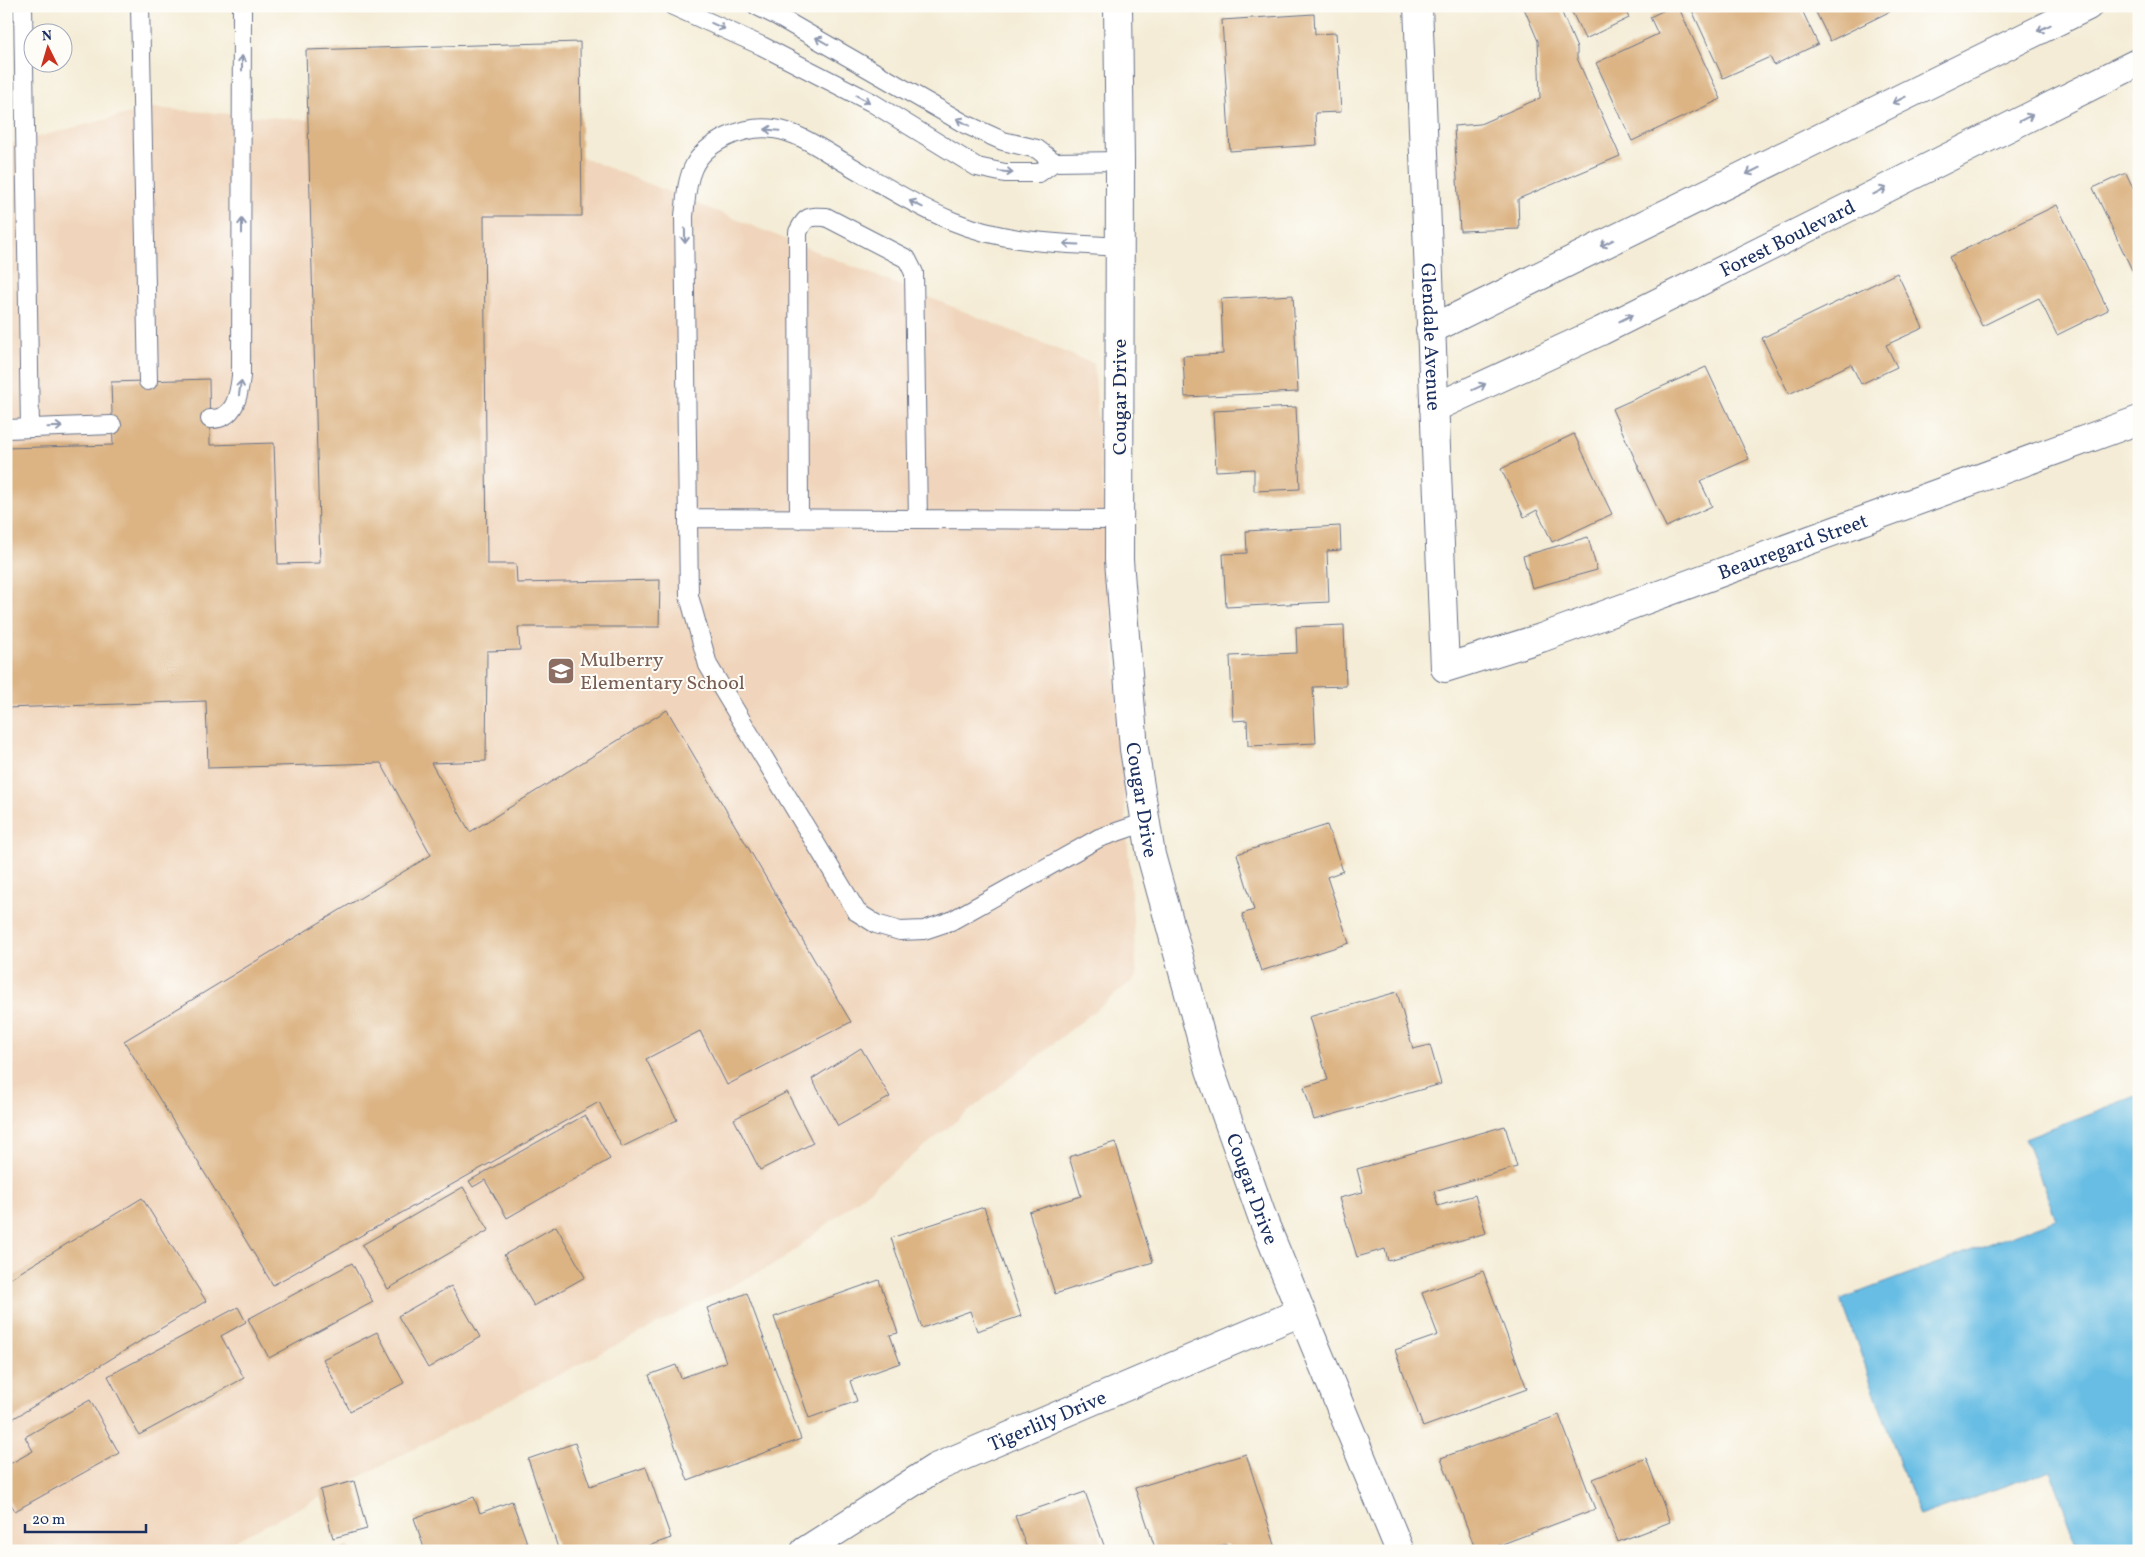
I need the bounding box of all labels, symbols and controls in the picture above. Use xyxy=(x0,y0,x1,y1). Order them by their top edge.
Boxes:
north arrow xyxy=(22,22,72,72)
one-way arrow xyxy=(710,22,725,32)
one-way arrow xyxy=(2037,24,2052,33)
text: N xyxy=(41,27,53,46)
one-way arrow xyxy=(815,36,829,46)
one-way arrow xyxy=(237,55,247,72)
one-way arrow xyxy=(856,94,871,104)
one-way arrow xyxy=(1891,95,1906,105)
one-way arrow xyxy=(2018,113,2033,122)
one-way arrow xyxy=(955,117,970,127)
one-way arrow xyxy=(765,126,781,135)
one-way arrow xyxy=(1746,167,1761,177)
one-way arrow xyxy=(998,168,1014,177)
one-way arrow xyxy=(1873,186,1888,196)
street label: Forest Boulevard xyxy=(1715,194,1861,285)
one-way arrow xyxy=(909,199,924,208)
one-way arrow xyxy=(237,218,247,234)
one-way arrow xyxy=(680,228,690,244)
one-way arrow xyxy=(1064,239,1080,248)
one-way arrow xyxy=(1600,239,1615,248)
street label: Glendale Avenue xyxy=(1412,262,1446,411)
one-way arrow xyxy=(1618,313,1633,323)
street label: Cougar Drive xyxy=(1107,339,1135,455)
one-way arrow xyxy=(235,380,245,396)
one-way arrow xyxy=(1471,382,1486,392)
one-way arrow xyxy=(46,422,63,432)
street label: Beauregard Street xyxy=(1715,508,1872,588)
place label: Mulberry Elementary School xyxy=(580,647,745,698)
school or university icon: Mulberry Elementary School xyxy=(546,656,576,686)
street label: Cougar Drive xyxy=(1118,741,1163,860)
street label: Cougar Drive xyxy=(1218,1130,1284,1249)
street label: Tigerlily Drive xyxy=(984,1385,1111,1460)
scale bar xyxy=(25,1502,146,1534)
text: 20 m xyxy=(32,1510,65,1531)

